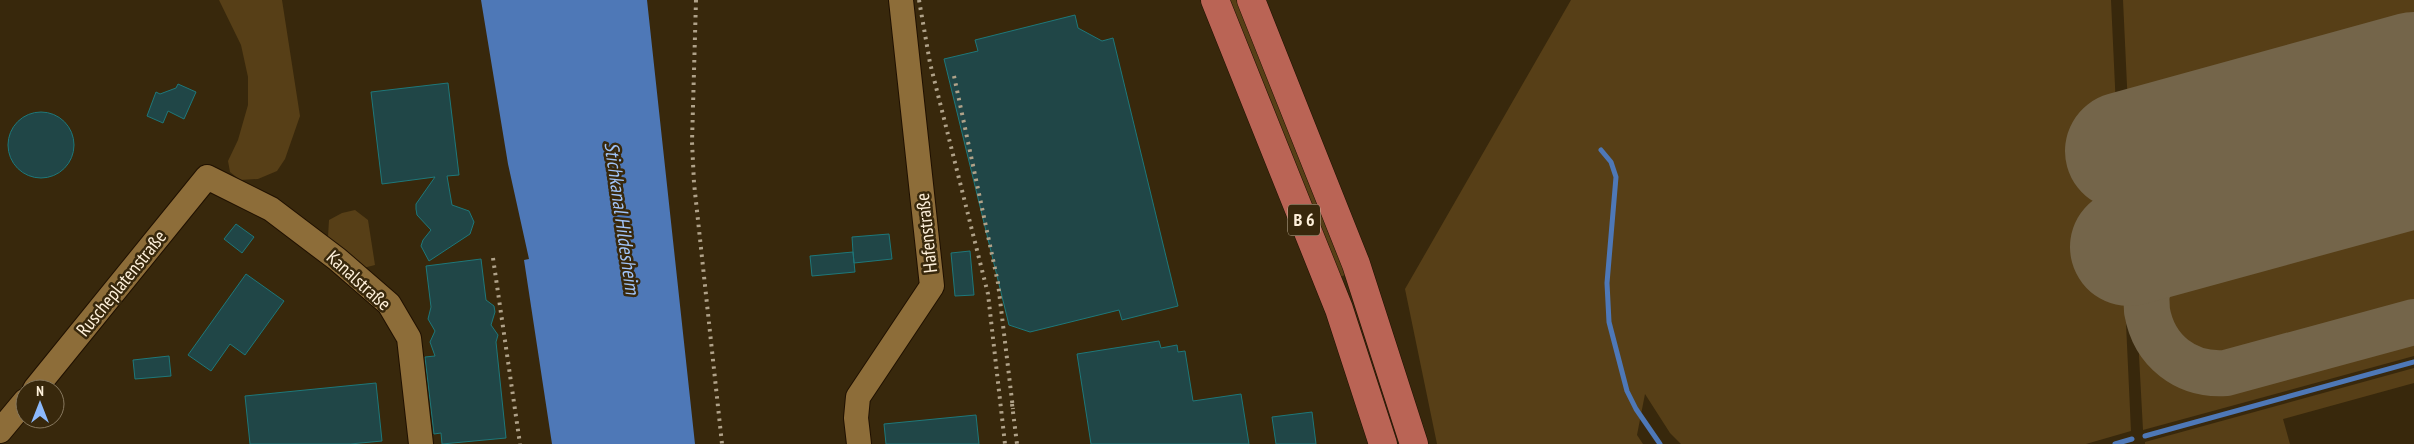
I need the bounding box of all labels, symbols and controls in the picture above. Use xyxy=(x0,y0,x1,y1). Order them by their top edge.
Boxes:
water label: Stichkanal Hildesheim xyxy=(598,140,646,297)
street label: Hafenstraße xyxy=(910,192,942,274)
road number: B 6 xyxy=(1288,204,1320,236)
street label: Ruscheplatenstraße xyxy=(71,225,171,341)
street label: Kanalstraße xyxy=(322,245,396,315)
north arrow xyxy=(15,379,65,429)
text: N xyxy=(36,382,44,400)

